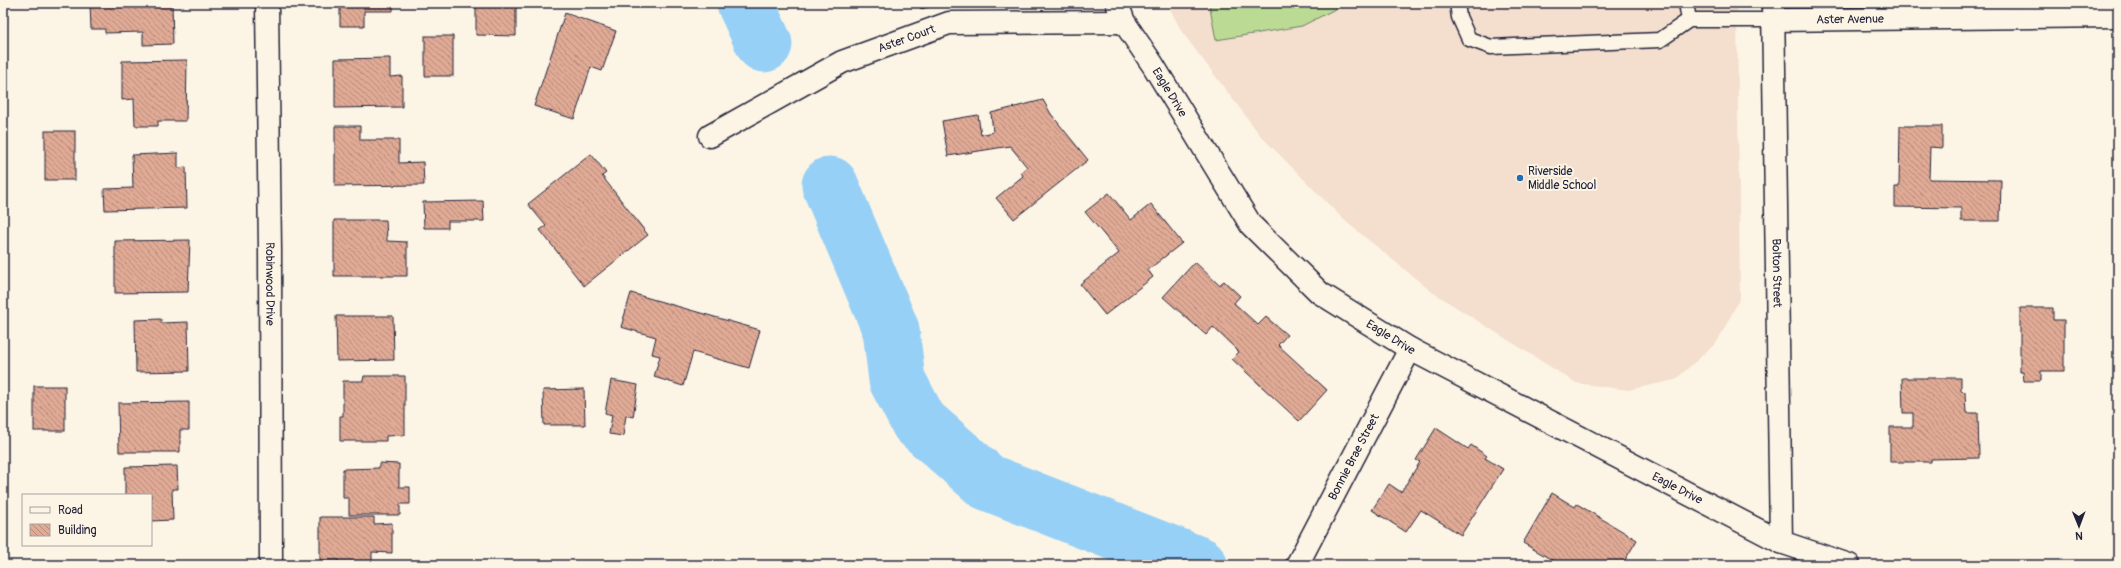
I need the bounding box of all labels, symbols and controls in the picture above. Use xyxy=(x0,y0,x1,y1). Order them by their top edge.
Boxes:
street label: Aster Avenue xyxy=(1816,11,1884,27)
street label: Aster Court xyxy=(876,21,937,56)
street label: Eagle Drive xyxy=(1149,65,1190,120)
place label: Riverside Middle School xyxy=(1528,164,1597,193)
marker: Riverside Middle School xyxy=(1515,173,1525,183)
street label: Bolton Street xyxy=(1769,238,1785,308)
street label: Robinwood Drive xyxy=(262,242,278,326)
street label: Eagle Drive xyxy=(1364,316,1418,358)
street label: Bonnie Brae Street xyxy=(1325,411,1382,503)
street label: Eagle Drive xyxy=(1650,469,1705,507)
legend xyxy=(22,494,152,546)
text: Road xyxy=(58,503,83,518)
north arrow xyxy=(2059,506,2099,546)
text: Building xyxy=(58,523,97,538)
text: N xyxy=(2075,529,2083,542)

